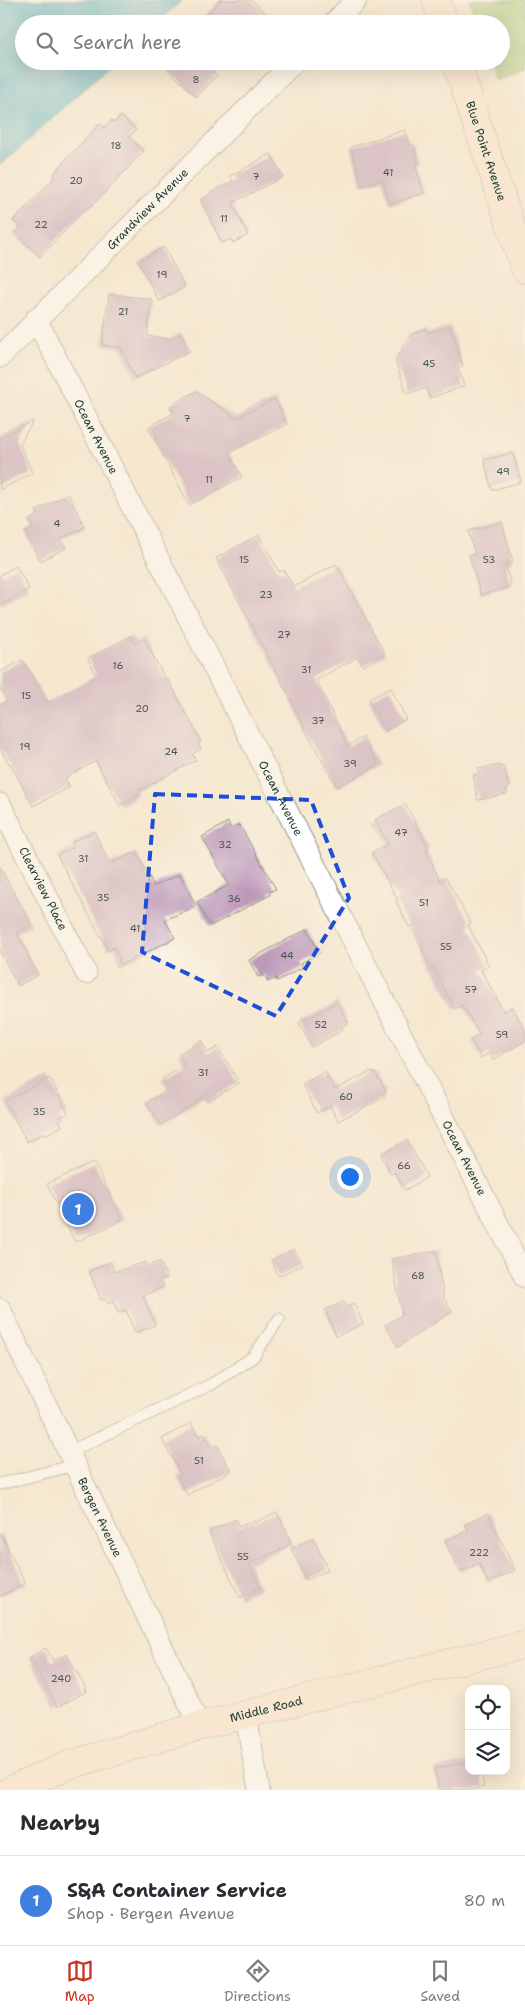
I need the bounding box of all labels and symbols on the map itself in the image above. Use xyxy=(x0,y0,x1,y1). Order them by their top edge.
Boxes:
house number: 8 xyxy=(193,73,200,86)
street label: Blue Point Avenue xyxy=(462,99,510,203)
house number: 18 xyxy=(110,139,122,152)
street label: Grandview Avenue xyxy=(103,164,192,253)
house number: 41 xyxy=(383,166,393,179)
house number: 7 xyxy=(253,170,260,183)
house number: 20 xyxy=(69,174,83,187)
house number: 11 xyxy=(220,212,228,225)
house number: 22 xyxy=(34,218,48,231)
house number: 19 xyxy=(157,268,167,281)
house number: 21 xyxy=(118,305,128,318)
house number: 45 xyxy=(423,357,435,370)
street label: Ocean Avenue xyxy=(70,396,122,477)
house number: 7 xyxy=(184,412,191,425)
house number: 49 xyxy=(496,465,510,478)
house number: 11 xyxy=(205,473,213,486)
house number: 4 xyxy=(54,517,61,530)
house number: 15 xyxy=(239,553,249,566)
house number: 53 xyxy=(483,553,495,566)
house number: 23 xyxy=(259,588,273,601)
house number: 27 xyxy=(277,628,291,641)
house number: 16 xyxy=(113,659,123,672)
house number: 31 xyxy=(301,663,311,676)
house number: 15 xyxy=(21,689,31,702)
house number: 20 xyxy=(135,702,149,715)
house number: 37 xyxy=(311,714,325,727)
house number: 19 xyxy=(20,740,30,753)
house number: 24 xyxy=(164,745,178,758)
house number: 39 xyxy=(343,757,357,770)
street label: Ocean Avenue xyxy=(255,758,307,839)
house number: 47 xyxy=(394,826,408,839)
house number: 32 xyxy=(218,838,232,851)
street label: Clearview Place xyxy=(15,844,71,933)
house number: 31 xyxy=(78,852,88,865)
house number: 35 xyxy=(97,891,109,904)
house number: 36 xyxy=(227,892,241,905)
house number: 51 xyxy=(419,896,429,909)
house number: 41 xyxy=(130,922,140,935)
house number: 55 xyxy=(440,940,452,953)
house number: 44 xyxy=(280,949,294,962)
house number: 57 xyxy=(465,983,477,996)
house number: 52 xyxy=(315,1018,327,1031)
house number: 59 xyxy=(496,1028,508,1041)
house number: 31 xyxy=(198,1066,208,1079)
house number: 60 xyxy=(339,1090,353,1103)
house number: 35 xyxy=(33,1105,45,1118)
street label: Ocean Avenue xyxy=(438,1118,490,1199)
house number: 66 xyxy=(397,1159,411,1172)
your location xyxy=(337,1164,363,1190)
pin: 1 xyxy=(62,1190,94,1228)
house number: 68 xyxy=(411,1269,425,1282)
house number: 51 xyxy=(194,1454,204,1467)
street label: Bergen Avenue xyxy=(74,1475,126,1560)
house number: 222 xyxy=(469,1546,489,1559)
house number: 55 xyxy=(237,1550,249,1563)
house number: 240 xyxy=(51,1672,71,1685)
street label: Middle Road xyxy=(228,1692,305,1726)

